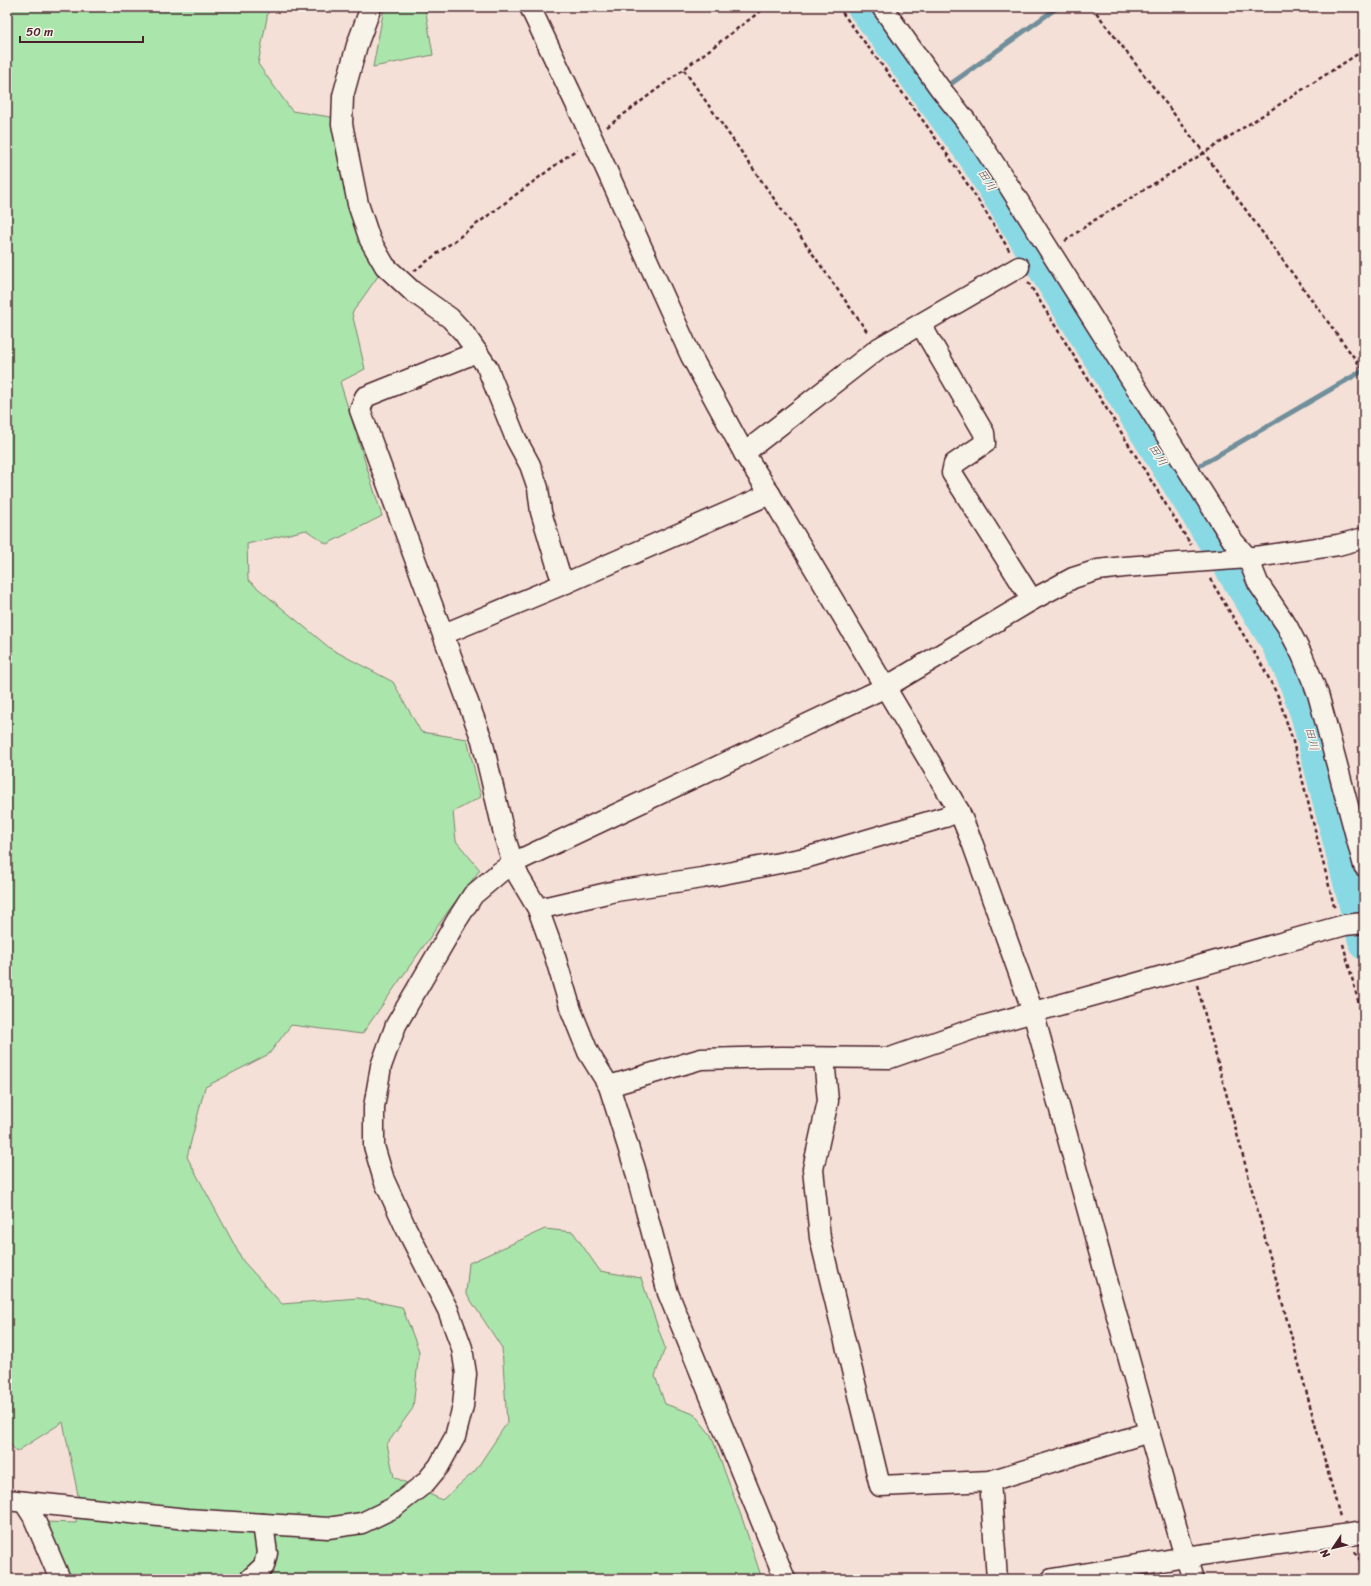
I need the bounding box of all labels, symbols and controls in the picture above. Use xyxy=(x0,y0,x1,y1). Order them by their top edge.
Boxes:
scale bar xyxy=(20,18,143,44)
text: 50 m xyxy=(26,21,53,43)
water label: 田川 xyxy=(971,164,1003,196)
water label: 田川 xyxy=(1142,439,1174,471)
water label: 田川 xyxy=(1298,725,1326,753)
north arrow xyxy=(1313,1528,1353,1568)
text: N xyxy=(1315,1545,1336,1563)

